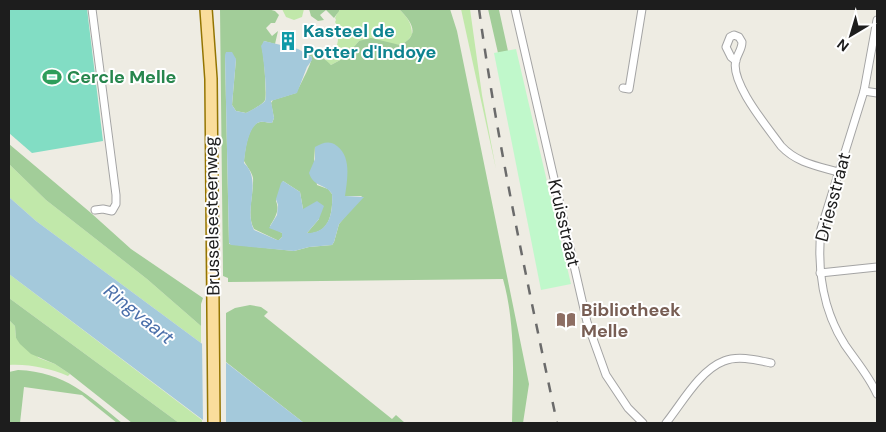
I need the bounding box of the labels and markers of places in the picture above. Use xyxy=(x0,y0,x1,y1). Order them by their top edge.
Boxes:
place label: Kasteel de Potter d'Indoye xyxy=(303,19,436,64)
building icon: Kasteel de Potter d'Indoye xyxy=(277,30,299,52)
place label: Cercle Melle xyxy=(67,65,177,89)
sports icon: Cercle Melle xyxy=(41,66,63,88)
place label: Bibliotheek Melle xyxy=(581,298,681,343)
library icon: Bibliotheek Melle xyxy=(555,309,577,331)

